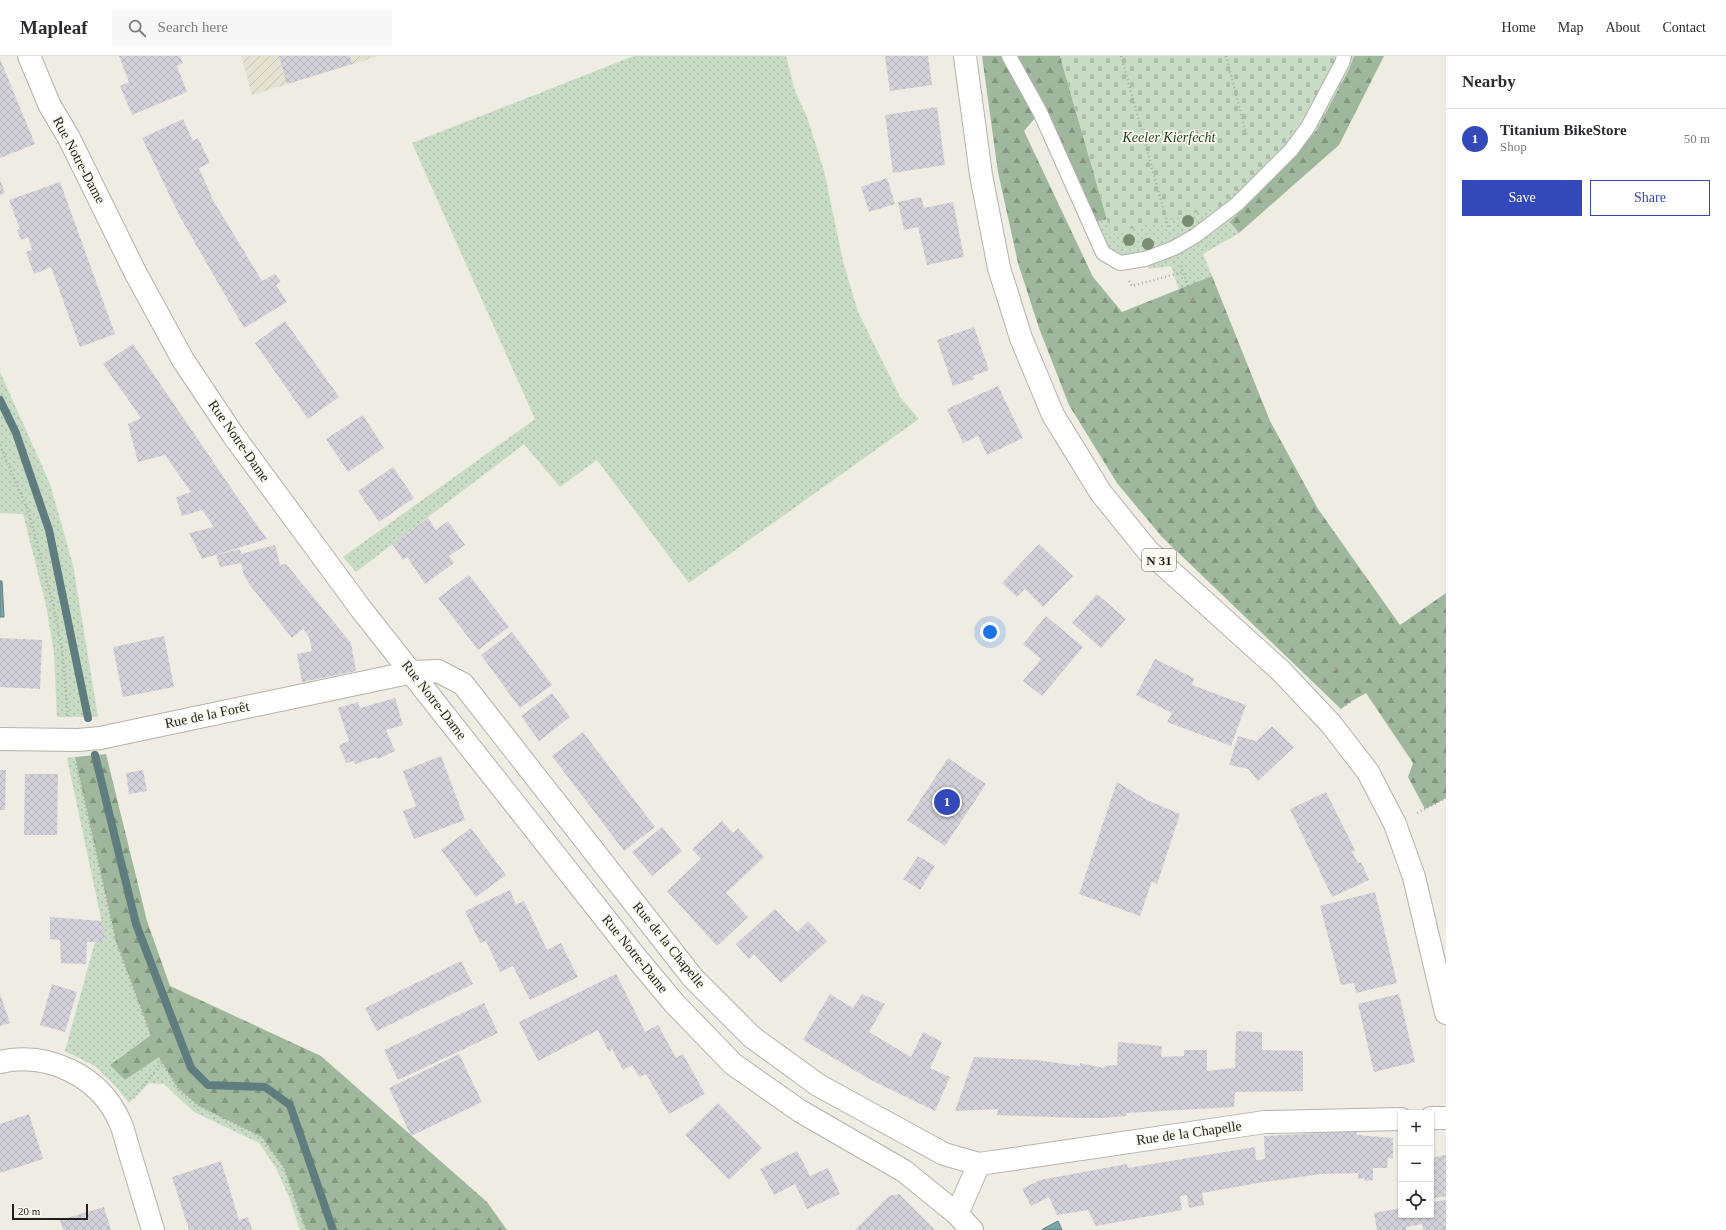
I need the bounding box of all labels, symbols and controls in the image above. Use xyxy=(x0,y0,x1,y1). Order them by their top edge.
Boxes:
search box xyxy=(112,10,392,46)
text: Mapleaf xyxy=(20,17,88,38)
icon: search xyxy=(126,17,148,39)
text: Search here xyxy=(158,19,228,35)
text: Home xyxy=(1502,20,1536,35)
text: Map xyxy=(1558,20,1583,35)
text: About xyxy=(1605,20,1640,35)
text: Contact xyxy=(1662,20,1706,35)
text: Nearby xyxy=(1462,72,1516,91)
street label: Rue Notre-Dame xyxy=(50,114,108,206)
text: Titanium BikeStore xyxy=(1500,122,1627,138)
park label: Keeler Kierfecht xyxy=(1122,130,1217,145)
text: 1 xyxy=(1472,131,1478,146)
text: 50 m xyxy=(1684,131,1710,146)
text: Shop xyxy=(1500,139,1527,154)
button: Save xyxy=(1462,180,1582,216)
button: Share xyxy=(1590,180,1710,216)
street label: Rue Notre-Dame xyxy=(205,397,273,485)
road number: N 31 xyxy=(1142,549,1176,571)
your location xyxy=(980,622,1000,642)
street label: Rue Notre-Dame xyxy=(399,658,469,742)
street label: Rue de la Forêt xyxy=(163,699,251,731)
pin: 1 xyxy=(934,787,960,817)
street label: Rue de la Chapelle xyxy=(630,899,708,991)
street label: Rue Notre-Dame xyxy=(599,912,671,996)
map controls xyxy=(1398,1110,1434,1218)
button: + xyxy=(1398,1110,1434,1146)
street label: Rue de la Chapelle xyxy=(1135,1118,1243,1148)
button: − xyxy=(1398,1146,1434,1182)
button: locate xyxy=(1398,1182,1434,1218)
scale bar xyxy=(12,1202,88,1221)
text: 20 m xyxy=(18,1205,40,1217)

